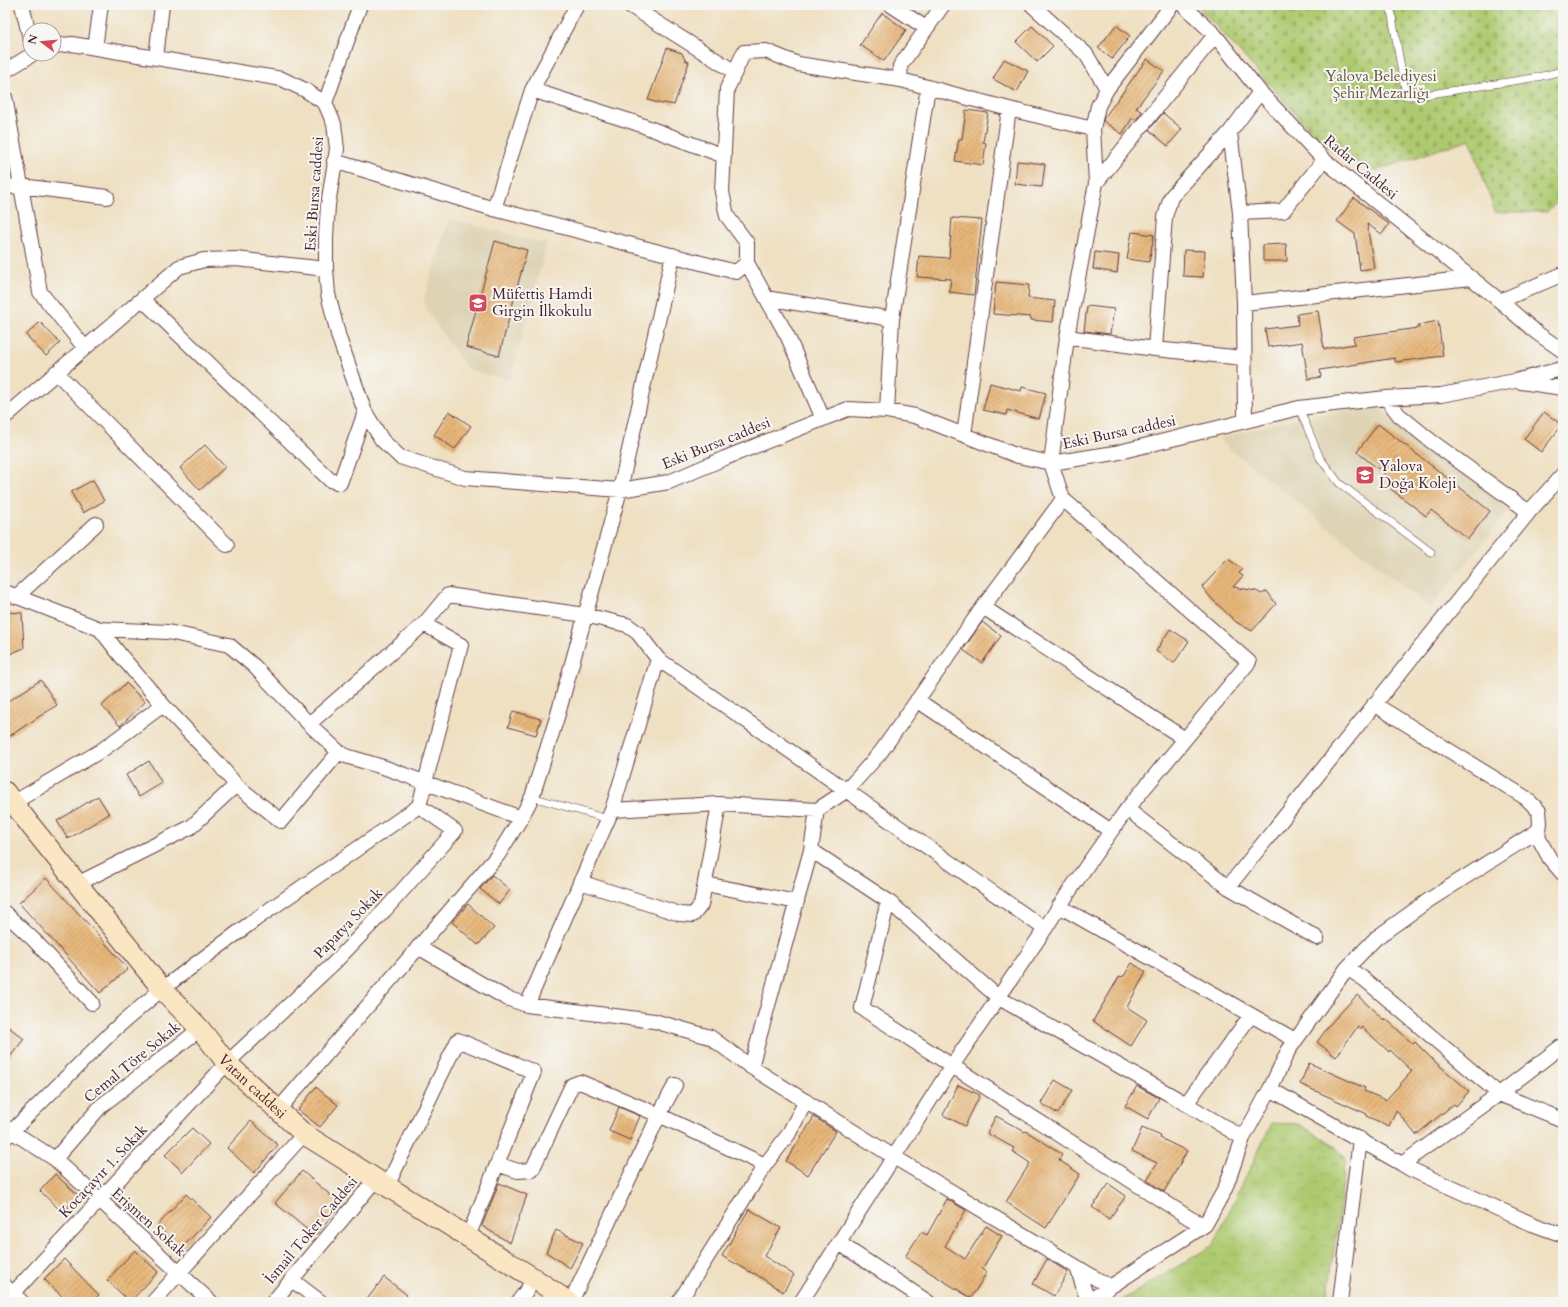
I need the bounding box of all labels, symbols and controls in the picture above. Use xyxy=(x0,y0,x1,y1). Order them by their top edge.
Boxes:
north arrow xyxy=(22,22,62,62)
text: N xyxy=(24,32,42,46)
park label: Yalova Belediyesi Şehir Mezarlığı xyxy=(1325,66,1437,103)
street label: Radar Caddesi xyxy=(1320,130,1402,204)
street label: Eski Bursa caddesi xyxy=(300,136,328,252)
place label: Müfettiş Hamdi Girgin İlkokulu xyxy=(492,284,592,321)
school or university icon: Müfettiş Hamdi Girgin İlkokulu xyxy=(467,292,489,314)
street label: Eski Bursa caddesi xyxy=(1061,410,1177,454)
street label: Eski Bursa caddesi xyxy=(659,412,773,474)
place label: Yalova Doğa Koleji xyxy=(1379,456,1457,493)
school or university icon: Yalova Doğa Koleji xyxy=(1354,464,1376,486)
street label: Papatya Sokak xyxy=(309,883,387,963)
street label: Cemal Töre Sokak xyxy=(80,1017,184,1107)
street label: Vatan caddesi xyxy=(214,1050,291,1123)
street label: Kocaçayır 1. Sokak xyxy=(54,1120,152,1222)
street label: İsmail Toker Caddesi xyxy=(260,1172,362,1288)
street label: Erişmen Sokak xyxy=(107,1183,191,1261)

